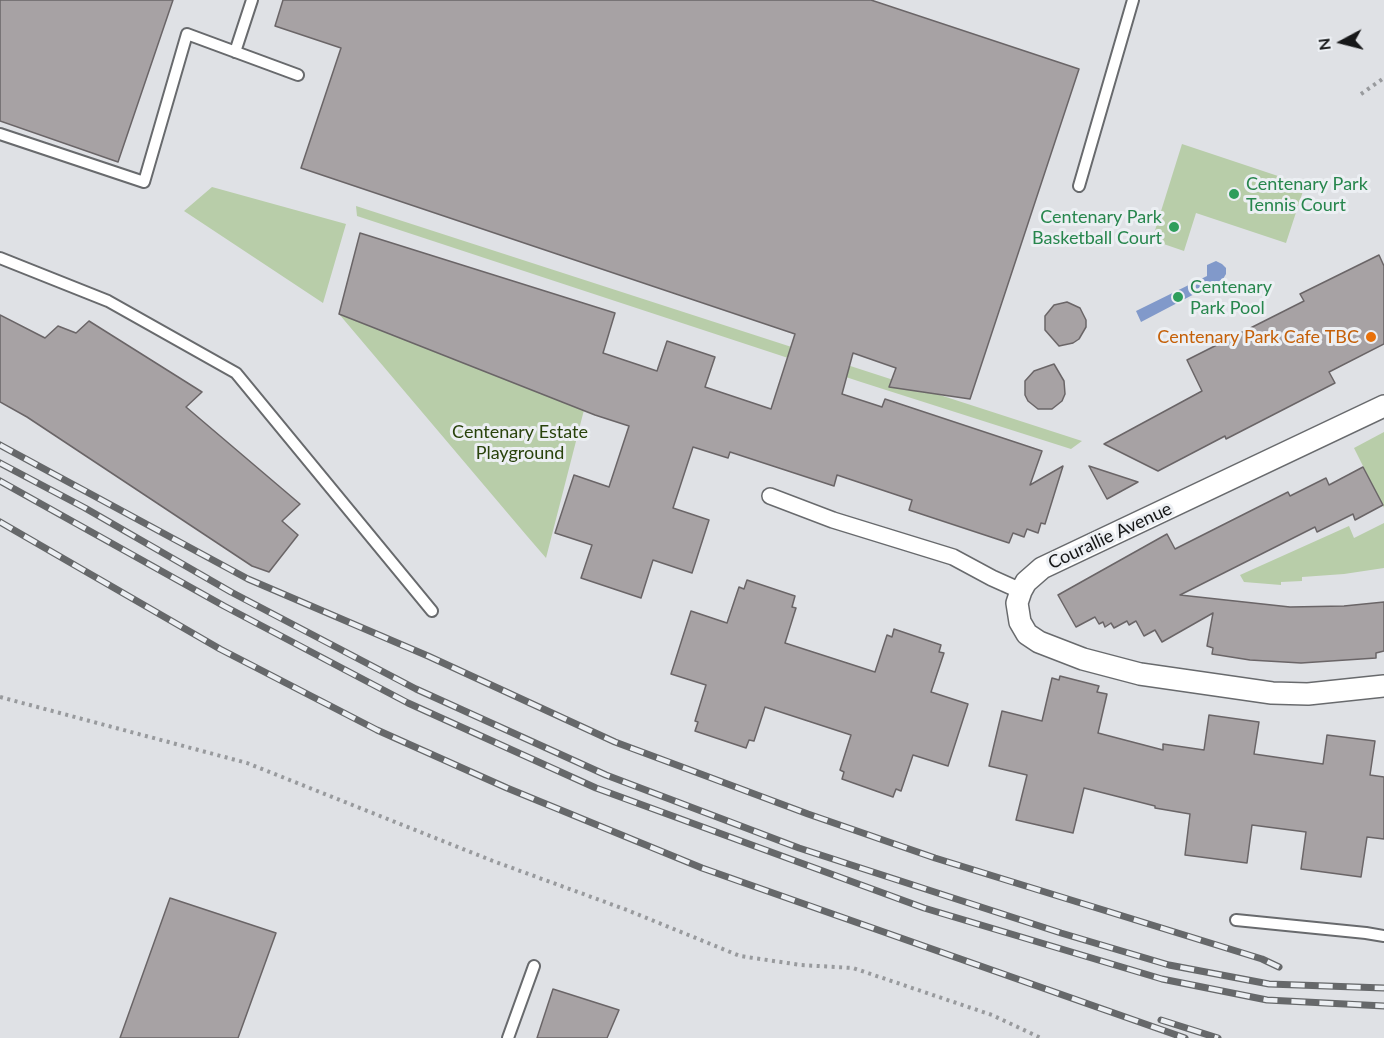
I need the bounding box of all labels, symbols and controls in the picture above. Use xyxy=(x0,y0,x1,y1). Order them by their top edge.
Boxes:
north arrow xyxy=(1312,12,1372,72)
text: N xyxy=(1313,37,1334,52)
place label: Centenary Park Tennis Court xyxy=(1246,173,1368,216)
marker: Centenary Park Tennis Court xyxy=(1227,187,1241,201)
place label: Centenary Park Basketball Court xyxy=(1032,206,1162,248)
marker: Centenary Park Basketball Court xyxy=(1167,220,1181,234)
place label: Centenary Park Pool xyxy=(1190,276,1272,318)
marker: Centenary Park Pool xyxy=(1171,290,1185,304)
place label: Centenary Park Cafe TBC xyxy=(1157,326,1359,348)
marker: Centenary Park Cafe TBC xyxy=(1364,330,1378,344)
park label: Centenary Estate Playground xyxy=(452,421,588,464)
street label: Courallie Avenue xyxy=(1045,498,1175,574)

